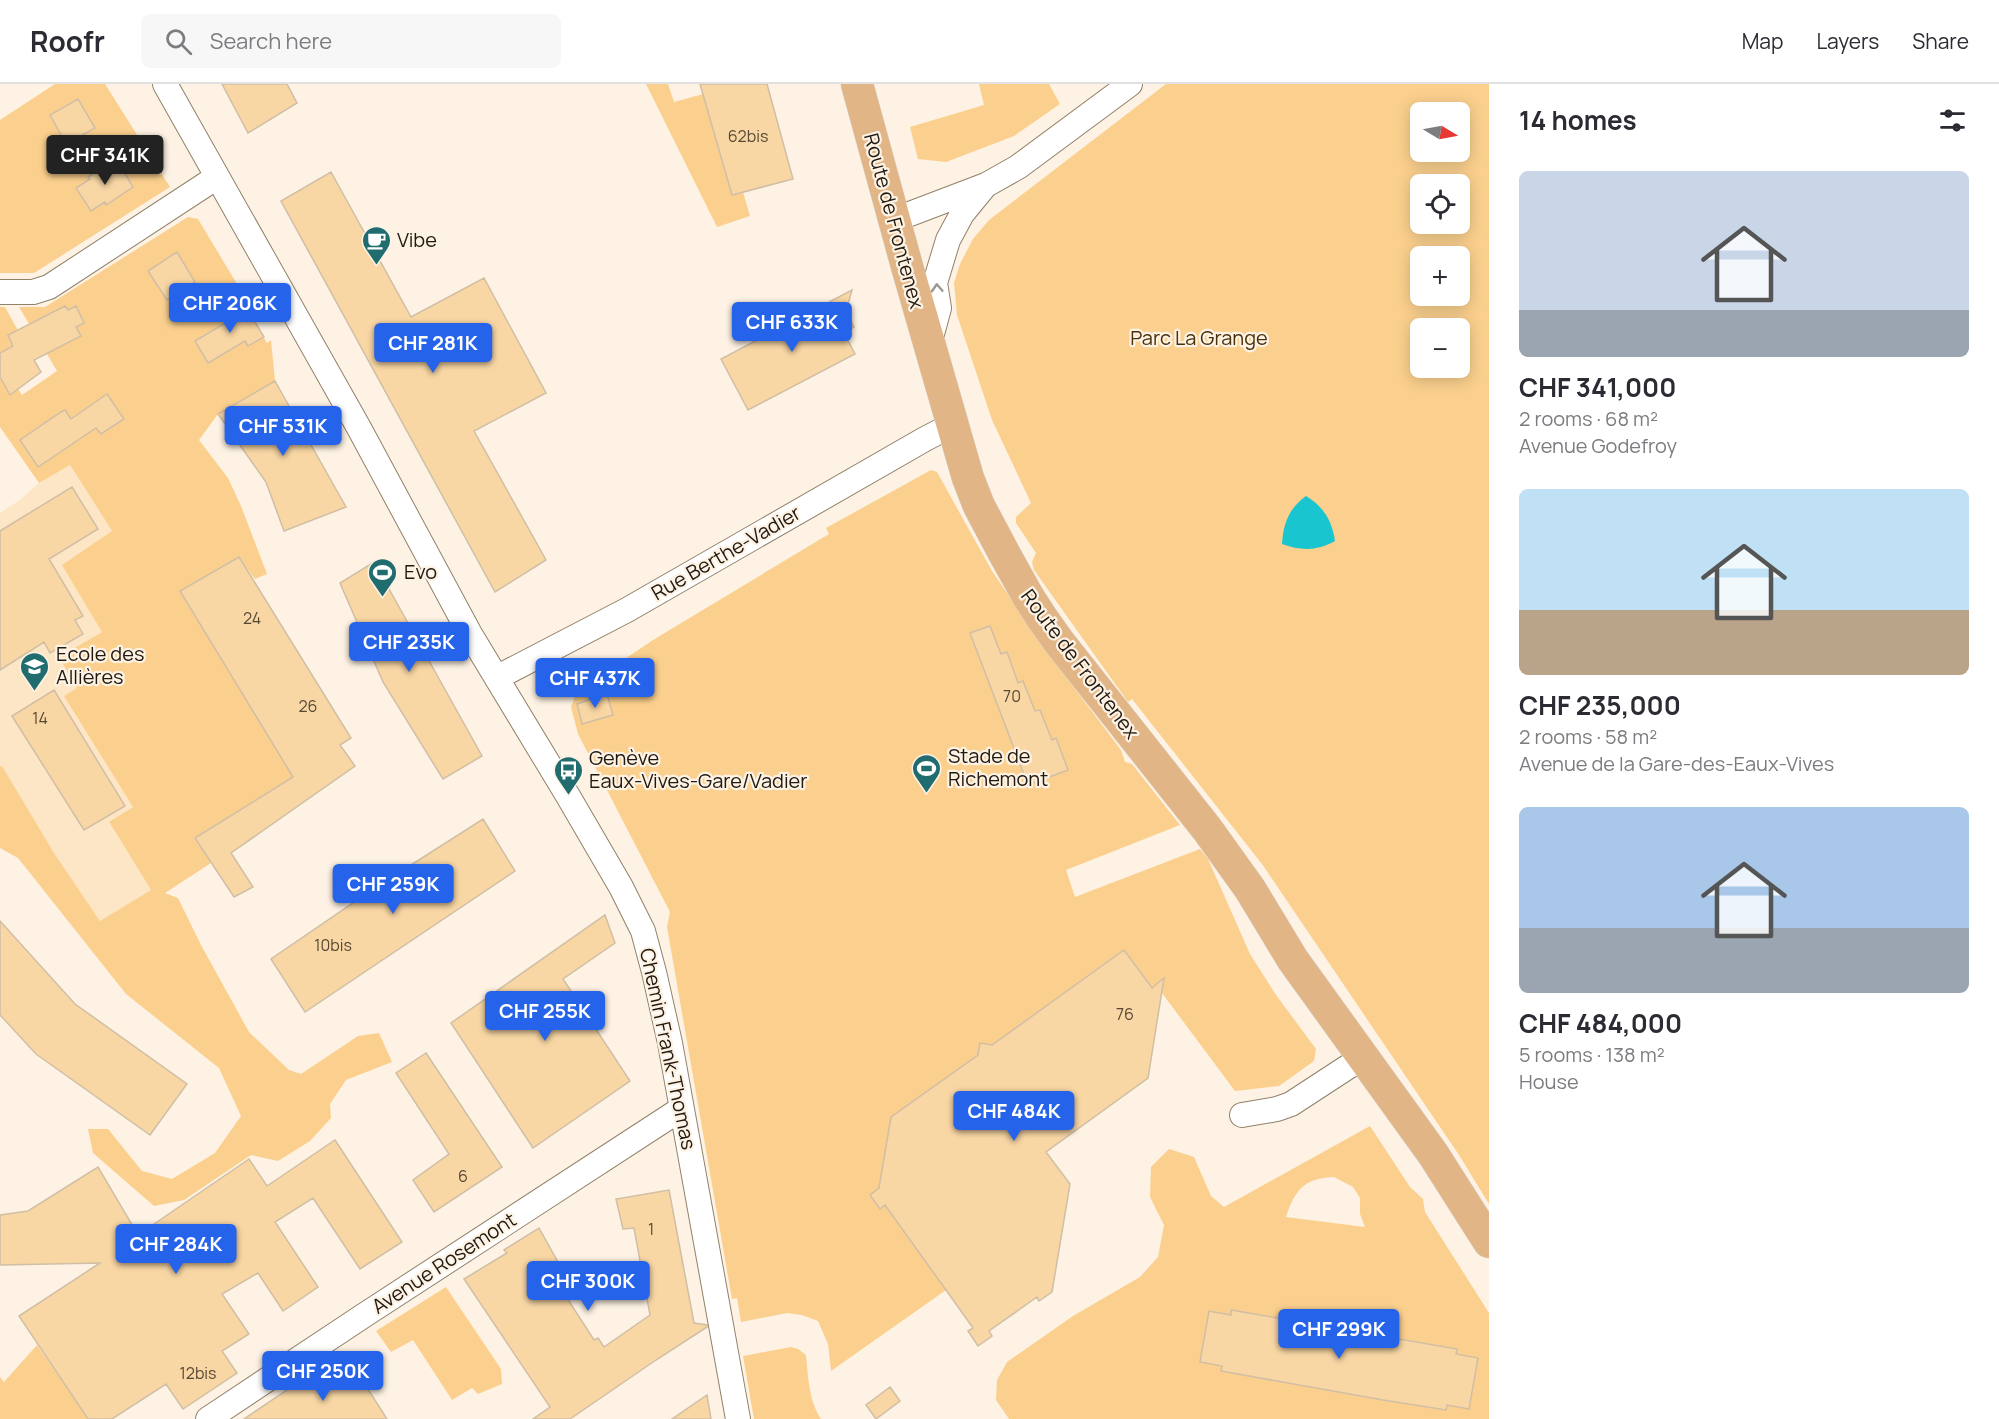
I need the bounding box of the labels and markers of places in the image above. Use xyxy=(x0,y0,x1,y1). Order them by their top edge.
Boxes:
pin: CHF 341K xyxy=(43,135,167,186)
cafe icon: Vibe xyxy=(360,224,392,266)
place label: Vibe xyxy=(397,226,437,253)
pin: CHF 206K xyxy=(168,283,292,334)
pin: CHF 633K xyxy=(730,302,854,353)
pin: CHF 281K xyxy=(371,323,495,374)
pin: CHF 531K xyxy=(221,406,345,457)
sports icon: Evo xyxy=(367,556,399,598)
place label: Evo xyxy=(404,558,437,585)
pin: CHF 235K xyxy=(347,622,471,673)
place label: Ecole des Allières xyxy=(56,640,144,690)
school or university icon: Ecole des Allières xyxy=(19,650,51,692)
pin: CHF 437K xyxy=(533,658,657,709)
place label: Stade de Richemont xyxy=(948,742,1048,792)
place label: Genève Eaux-Vives-Gare/Vadier xyxy=(589,744,807,794)
sports icon: Stade de Richemont xyxy=(911,752,943,794)
bus stop icon: Genève Eaux-Vives-Gare/Vadier xyxy=(552,754,584,796)
pin: CHF 259K xyxy=(331,864,455,915)
pin: CHF 255K xyxy=(483,991,607,1042)
pin: CHF 484K xyxy=(952,1091,1076,1142)
pin: CHF 284K xyxy=(114,1224,238,1275)
pin: CHF 300K xyxy=(526,1261,650,1312)
pin: CHF 299K xyxy=(1277,1309,1401,1360)
pin: CHF 250K xyxy=(261,1351,385,1402)

